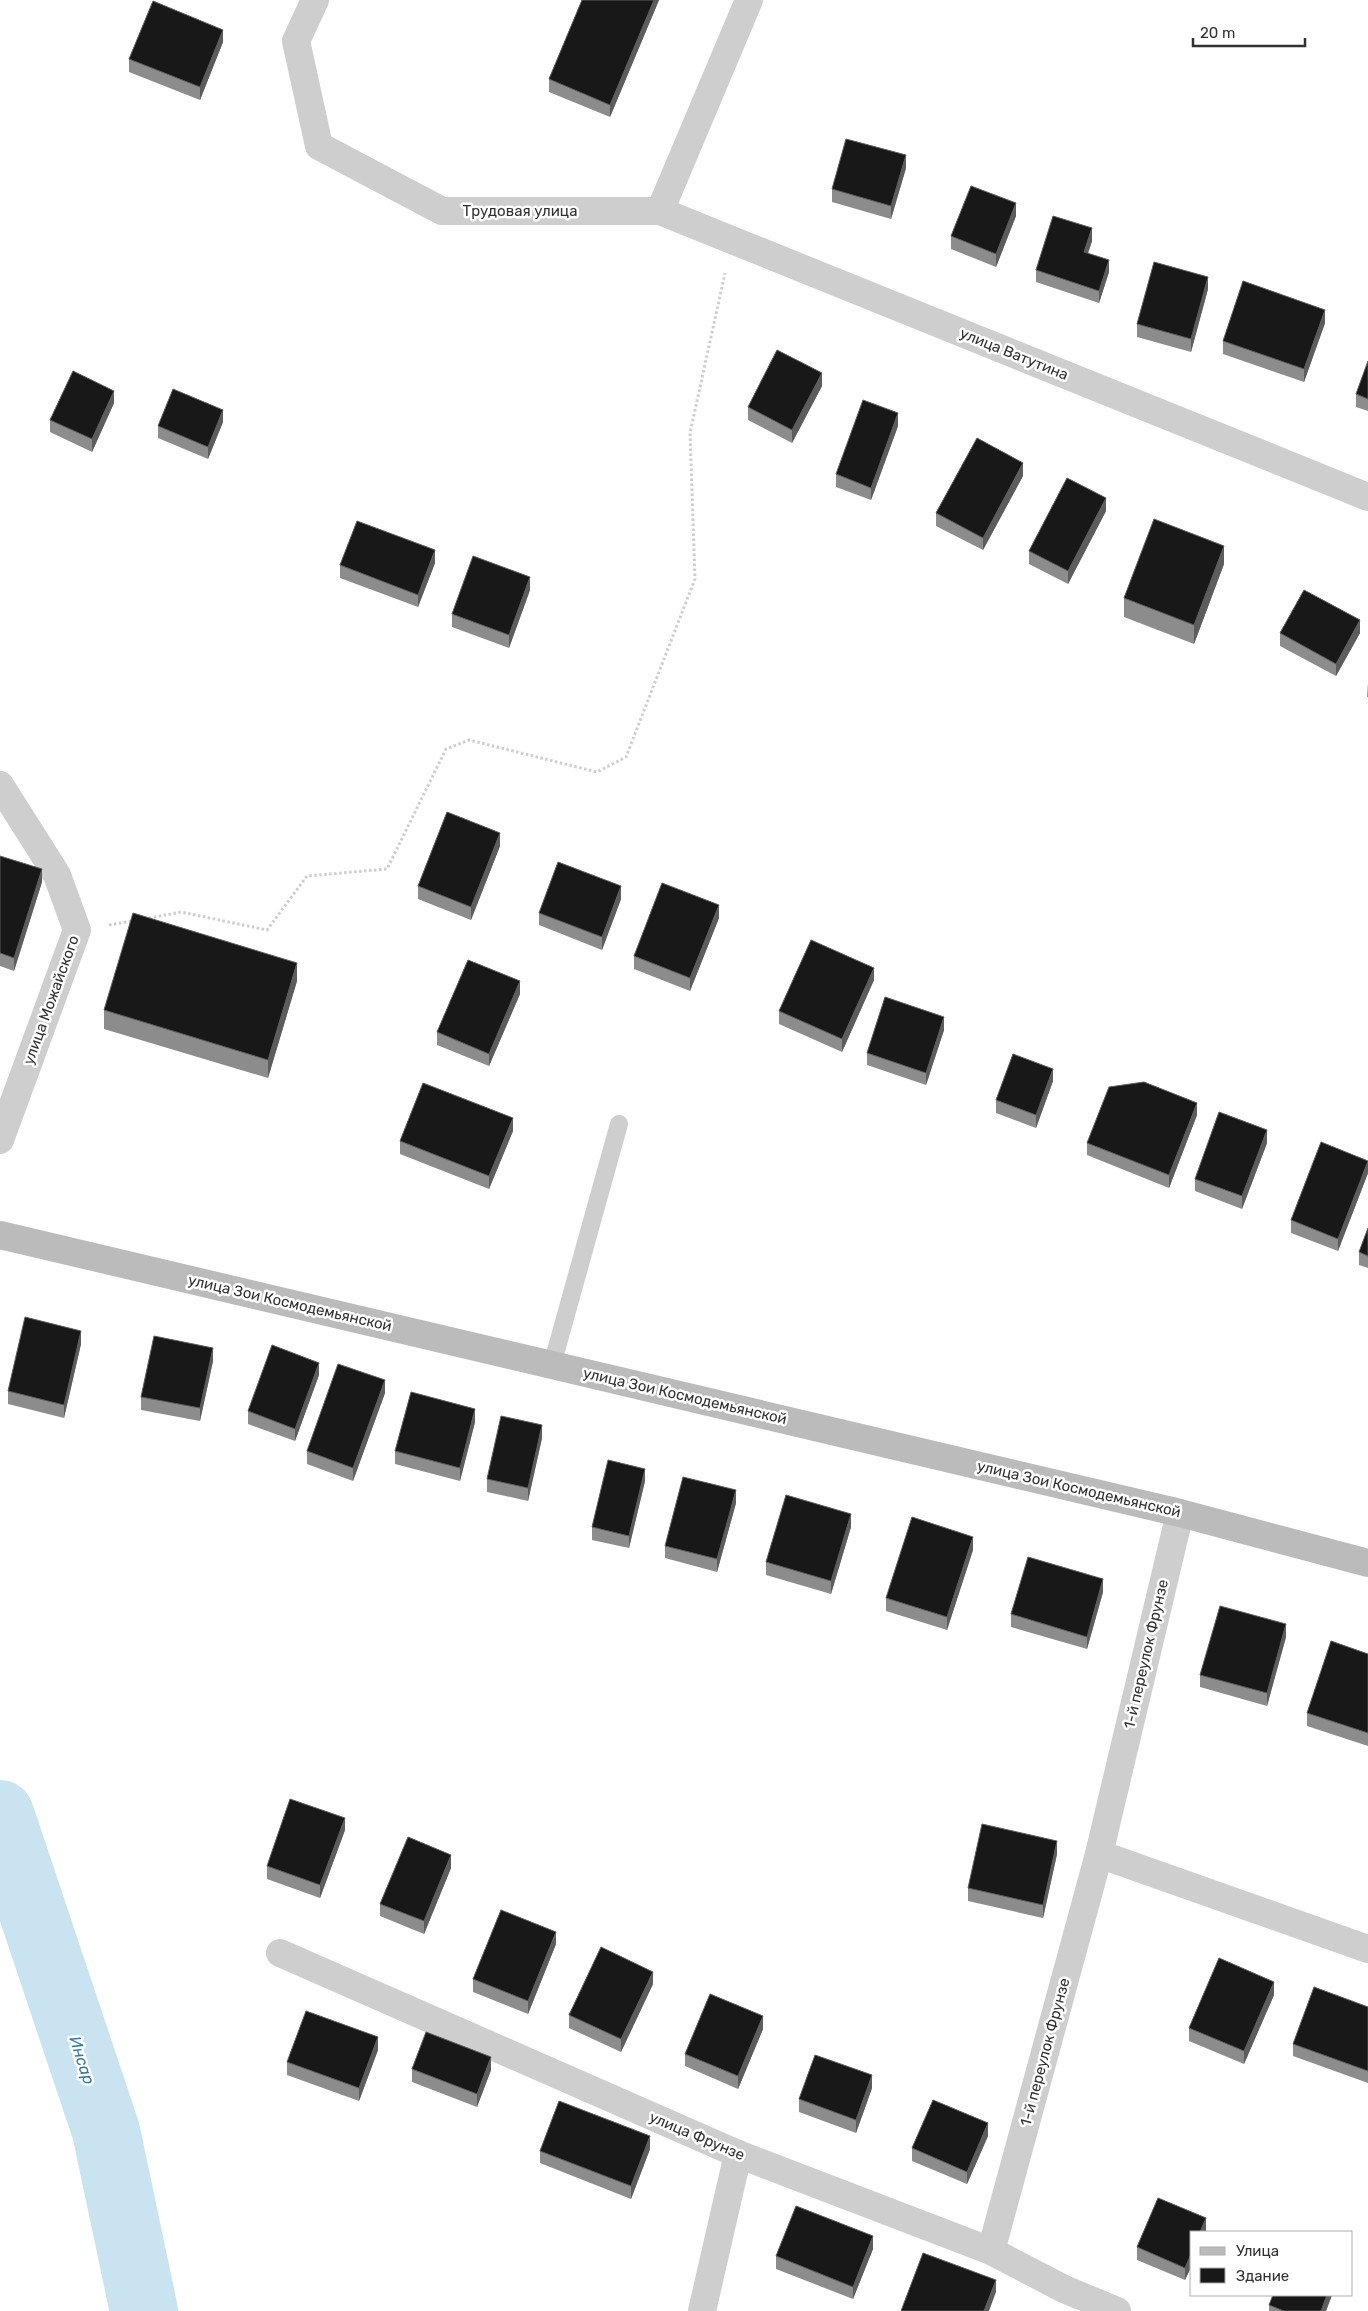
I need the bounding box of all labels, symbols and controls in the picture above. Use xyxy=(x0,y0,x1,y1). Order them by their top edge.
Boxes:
scale bar xyxy=(1193,15,1306,47)
text: 20 m xyxy=(1200,24,1235,42)
street label: Трудовая улица xyxy=(463,202,577,220)
street label: улица Ватутина xyxy=(957,324,1071,384)
street label: улица Можайского xyxy=(19,933,83,1067)
street label: улица Зои Космодемьянской xyxy=(186,1271,394,1335)
street label: улица Зои Космодемьянской xyxy=(581,1364,789,1428)
street label: улица Зои Космодемьянской xyxy=(975,1457,1183,1521)
street label: 1-й переулок Фрунзе xyxy=(1120,1578,1172,1730)
street label: 1-й переулок Фрунзе xyxy=(1017,1976,1073,2128)
water label: Инсар xyxy=(65,2034,99,2087)
street label: улица Фрунзе xyxy=(647,2108,747,2164)
legend xyxy=(1190,2231,1353,2296)
text: Улица xyxy=(1236,2242,1279,2260)
text: Здание xyxy=(1236,2267,1289,2285)

